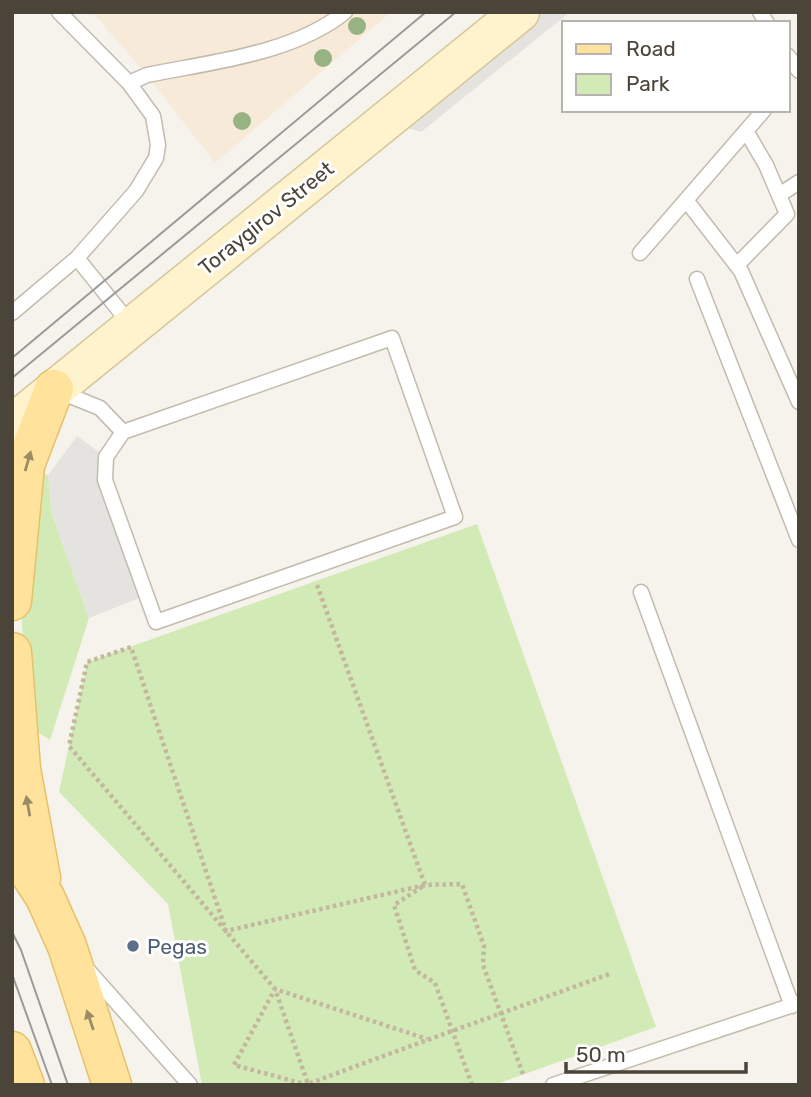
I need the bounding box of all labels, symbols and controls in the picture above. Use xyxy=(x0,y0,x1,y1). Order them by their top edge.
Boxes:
legend xyxy=(562,21,790,112)
text: Road xyxy=(626,36,676,61)
text: Park xyxy=(626,71,670,96)
street label: Toraygirov Street xyxy=(193,156,339,280)
one-way arrow xyxy=(23,450,33,471)
one-way arrow xyxy=(22,795,33,817)
place label: Pegas xyxy=(147,934,207,959)
marker: Pegas xyxy=(125,938,141,954)
one-way arrow xyxy=(84,1010,94,1031)
scale bar xyxy=(566,1030,746,1074)
text: 50 m xyxy=(576,1042,626,1067)

